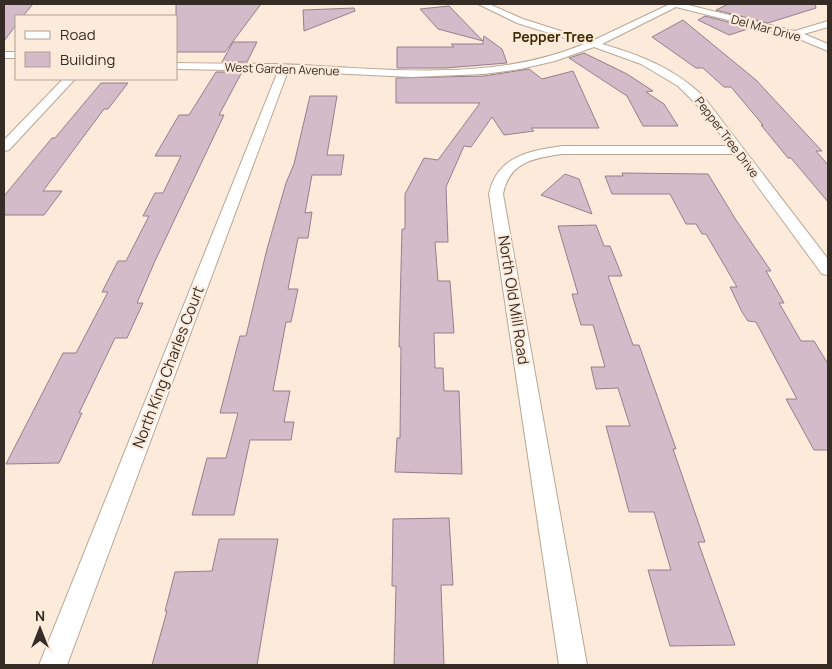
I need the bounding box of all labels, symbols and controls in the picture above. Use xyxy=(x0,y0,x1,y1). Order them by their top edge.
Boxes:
street label: Del Mar Drive xyxy=(729,10,803,46)
legend xyxy=(15,15,178,80)
text: Road xyxy=(60,24,96,45)
district label: Pepper Tree xyxy=(512,27,594,46)
text: Building xyxy=(60,49,115,70)
street label: West Garden Avenue xyxy=(224,58,340,80)
street label: Pepper Tree Drive xyxy=(691,93,763,181)
street label: North Old Mill Road xyxy=(493,234,535,366)
street label: North King Charles Court xyxy=(127,283,209,451)
north arrow xyxy=(15,604,65,654)
text: N xyxy=(35,606,45,625)

